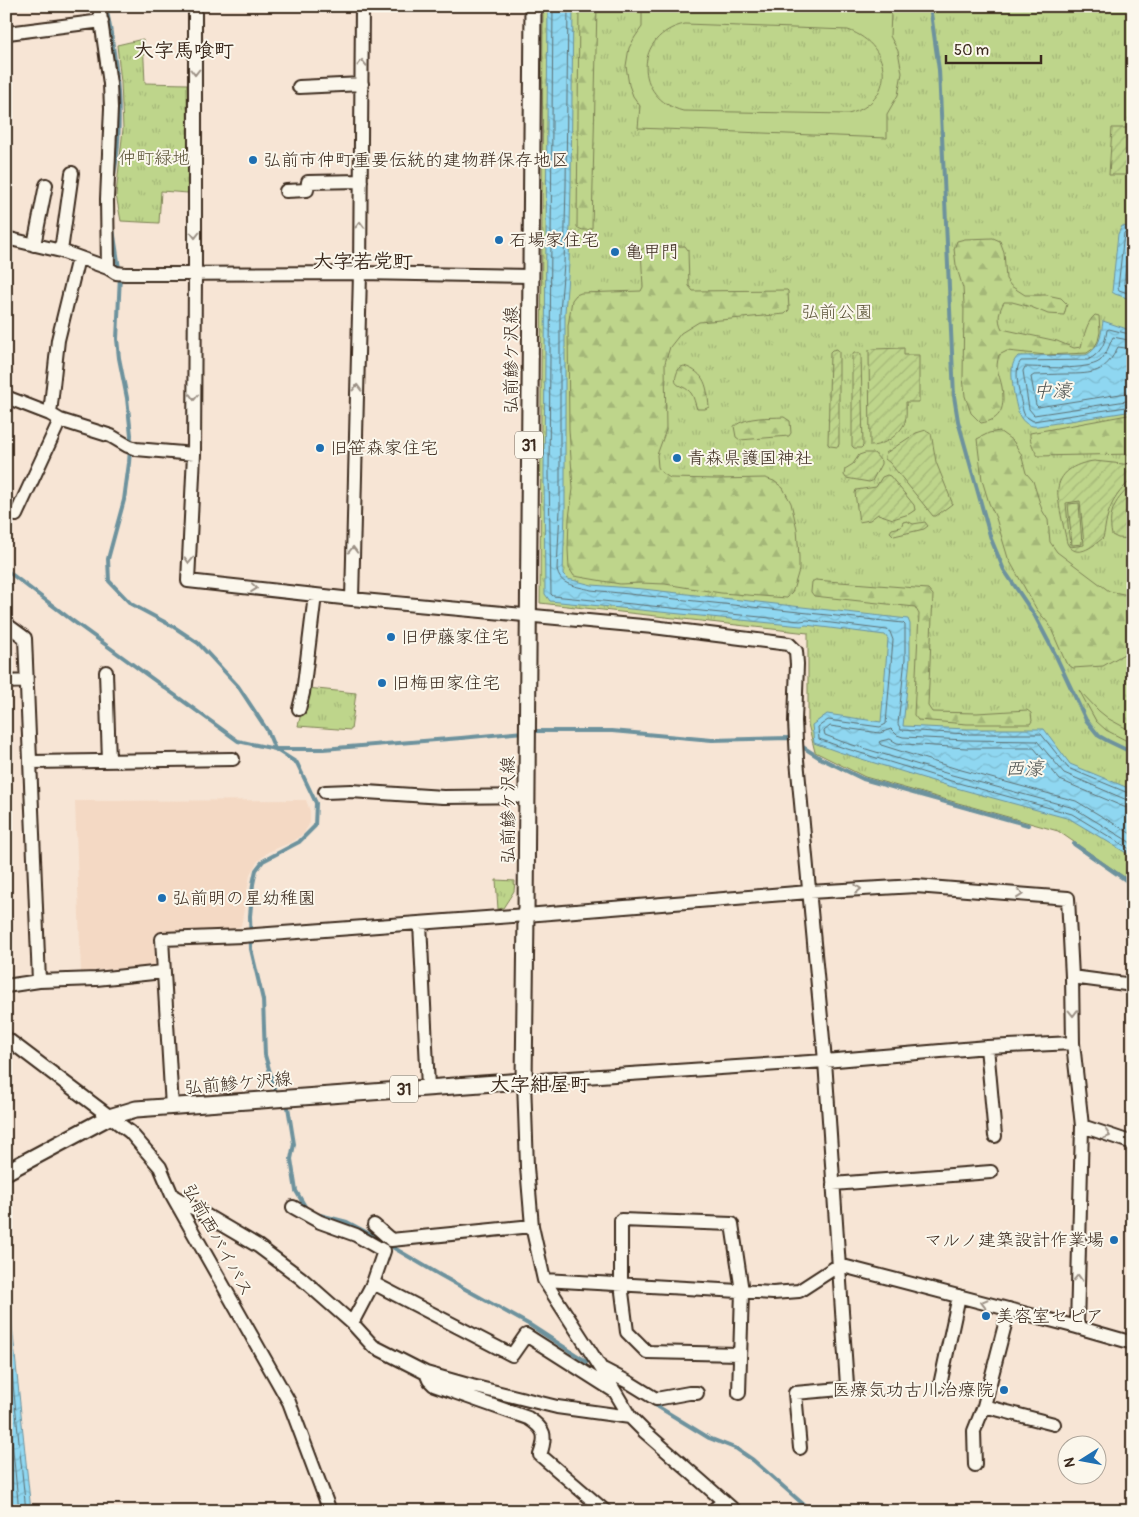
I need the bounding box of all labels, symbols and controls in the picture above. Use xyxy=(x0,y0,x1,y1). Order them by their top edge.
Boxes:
scale bar xyxy=(946,32,1042,64)
district label: 大字馬喰町 xyxy=(134,38,234,63)
text: 50 m xyxy=(954,41,989,60)
one-way arrow xyxy=(357,58,367,66)
one-way arrow xyxy=(190,69,200,77)
park label: 仲町緑地 xyxy=(118,147,190,170)
place label: 弘前市仲町重要伝統的建物群保存地区 xyxy=(263,149,569,172)
marker: 弘前市仲町重要伝統的建物群保存地区 xyxy=(247,154,259,166)
one-way arrow xyxy=(355,221,365,228)
place label: 石場家住宅 xyxy=(509,229,599,252)
one-way arrow xyxy=(190,232,200,239)
marker: 石場家住宅 xyxy=(493,234,505,246)
place label: 亀甲門 xyxy=(625,241,679,264)
marker: 亀甲門 xyxy=(609,246,621,258)
district label: 大字若党町 xyxy=(313,249,413,274)
park label: 弘前公園 xyxy=(801,301,873,324)
street label: 弘前鰺ケ沢線 xyxy=(500,306,523,414)
water label: 中濠 xyxy=(1033,379,1073,403)
one-way arrow xyxy=(352,383,362,391)
one-way arrow xyxy=(189,394,199,402)
road number: 31 xyxy=(515,432,543,458)
place label: 旧笹森家住宅 xyxy=(330,437,438,460)
marker: 旧笹森家住宅 xyxy=(314,442,326,454)
place label: 青森県護国神社 xyxy=(687,447,813,470)
marker: 青森県護国神社 xyxy=(671,452,683,464)
one-way arrow xyxy=(348,546,358,554)
one-way arrow xyxy=(184,556,195,564)
one-way arrow xyxy=(251,582,259,593)
place label: 旧伊藤家住宅 xyxy=(401,626,509,649)
marker: 旧伊藤家住宅 xyxy=(385,631,397,643)
place label: 旧梅田家住宅 xyxy=(392,672,500,695)
marker: 旧梅田家住宅 xyxy=(376,677,388,689)
street label: 弘前鰺ケ沢線 xyxy=(497,756,520,864)
water label: 西濠 xyxy=(1005,757,1045,781)
one-way arrow xyxy=(854,884,862,895)
place label: 弘前明の星幼稚園 xyxy=(172,887,316,910)
one-way arrow xyxy=(1016,888,1024,899)
marker: 弘前明の星幼稚園 xyxy=(156,892,168,904)
one-way arrow xyxy=(1067,1009,1078,1017)
street label: 弘前鰺ケ沢線 xyxy=(183,1067,293,1100)
district label: 大字紺屋町 xyxy=(490,1072,590,1097)
road number: 31 xyxy=(390,1076,418,1102)
one-way arrow xyxy=(1103,1129,1111,1139)
street label: 弘前西バイパス xyxy=(177,1180,258,1301)
place label: マルノ建築設計作業場 xyxy=(924,1229,1104,1252)
marker: マルノ建築設計作業場 xyxy=(1108,1234,1120,1246)
one-way arrow xyxy=(1073,1274,1084,1282)
one-way arrow xyxy=(980,1298,989,1309)
place label: 美容室セピア xyxy=(996,1305,1104,1328)
marker: 美容室セピア xyxy=(980,1310,992,1322)
place label: 医療気功古川治療院 xyxy=(832,1379,994,1402)
marker: 医療気功古川治療院 xyxy=(998,1384,1010,1396)
north arrow xyxy=(1056,1434,1106,1484)
text: N xyxy=(1060,1456,1079,1469)

